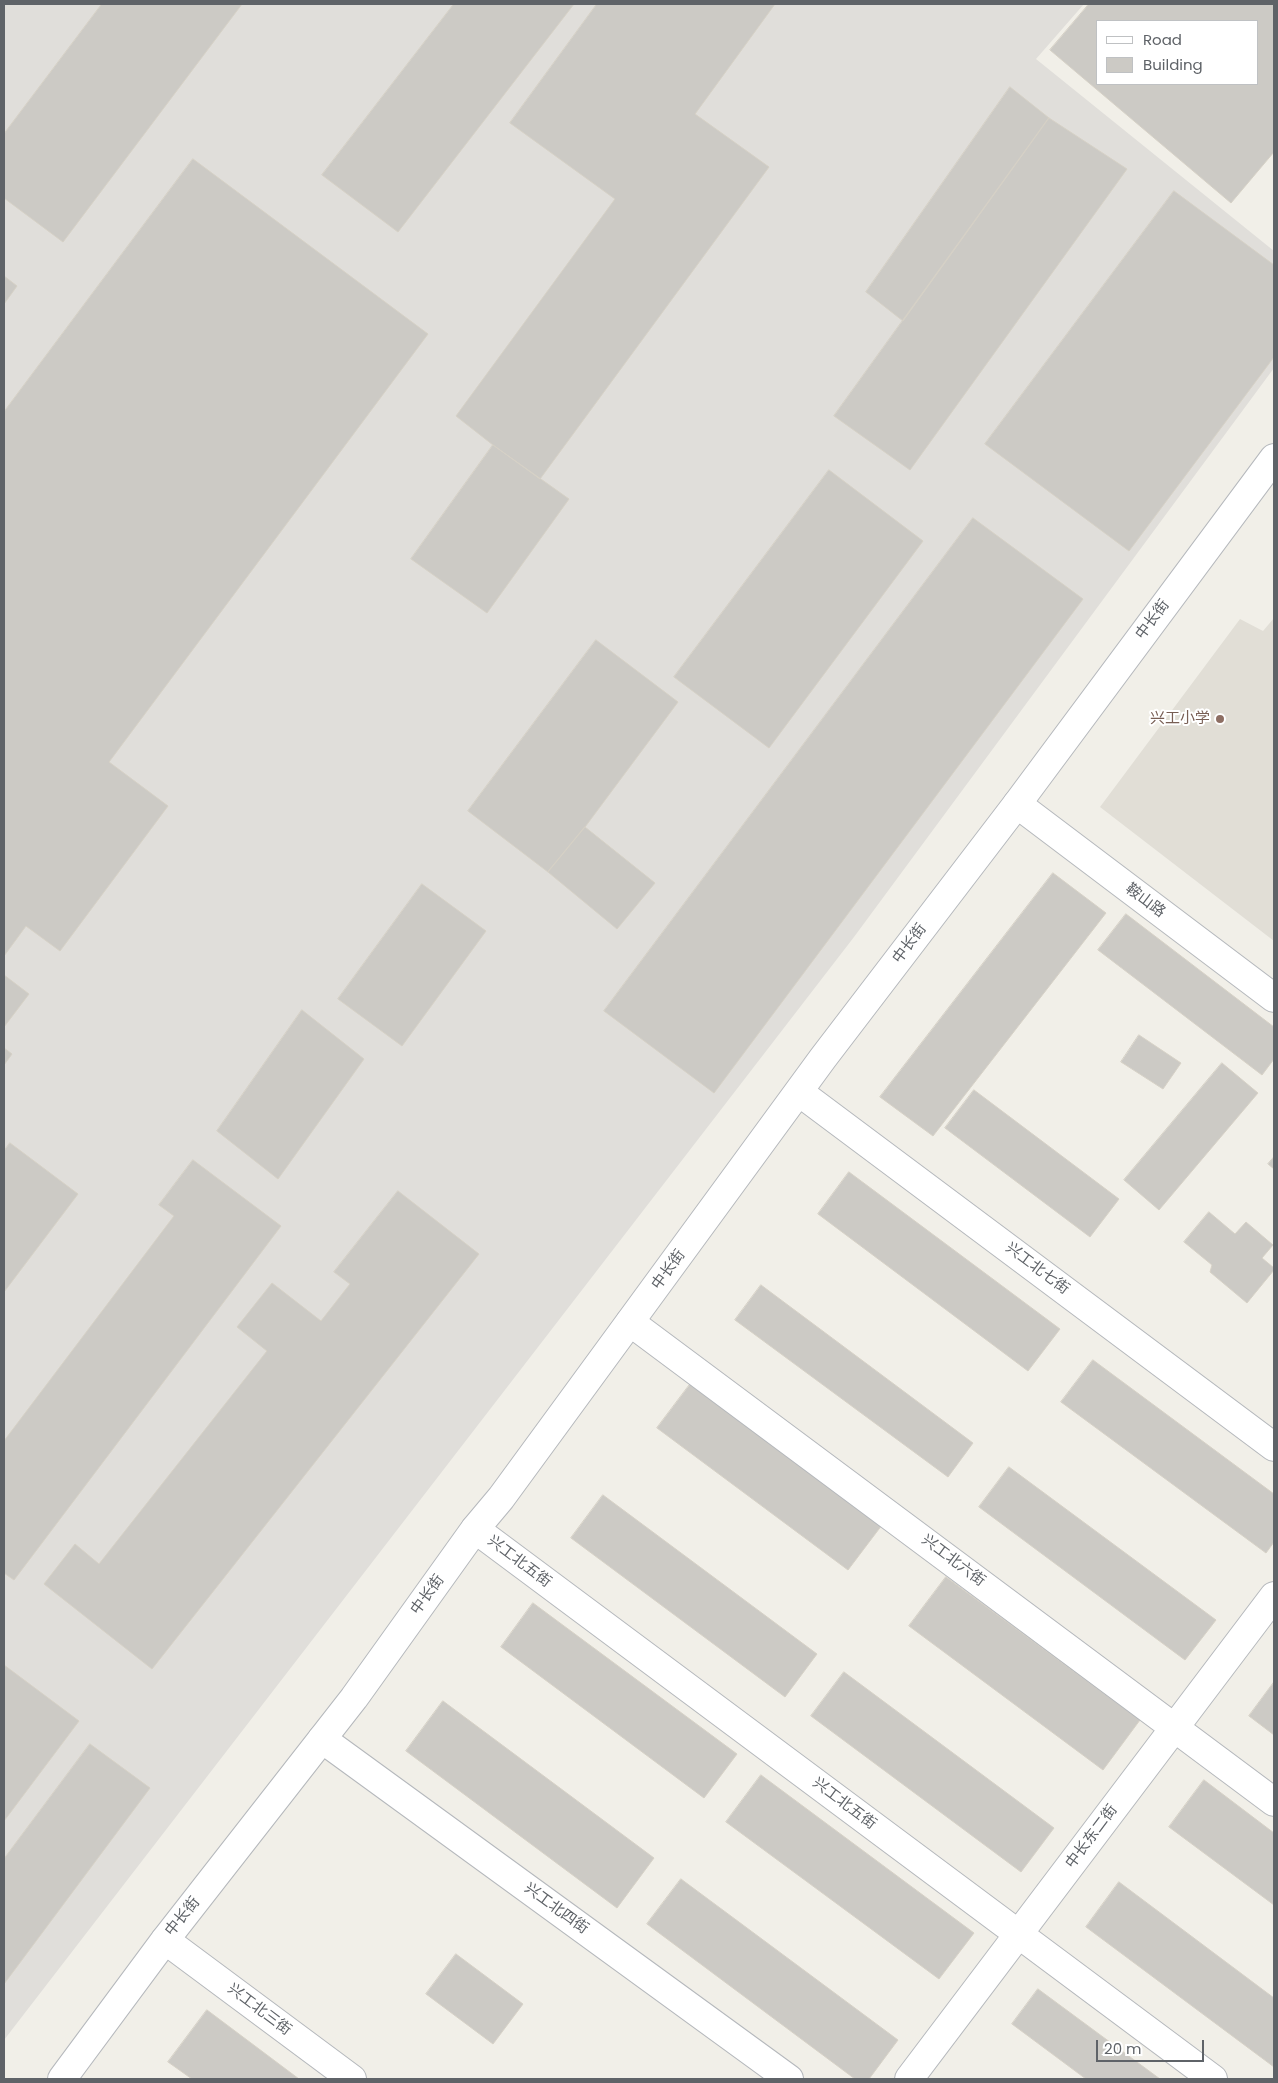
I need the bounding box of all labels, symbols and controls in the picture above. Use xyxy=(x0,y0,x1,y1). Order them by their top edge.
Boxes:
legend xyxy=(1096,20,1258,85)
text: Road xyxy=(1143,29,1182,50)
text: Building xyxy=(1143,54,1203,75)
street label: 中长街 xyxy=(1132,597,1174,643)
place label: 兴工小学 xyxy=(1150,710,1210,728)
marker: 兴工小学 xyxy=(1214,713,1226,725)
street label: 鞍山路 xyxy=(1122,880,1168,922)
street label: 中长街 xyxy=(889,921,931,967)
street label: 兴工北七街 xyxy=(1002,1239,1072,1299)
street label: 中长街 xyxy=(648,1247,690,1293)
street label: 兴工北六街 xyxy=(918,1531,988,1591)
street label: 兴工北五街 xyxy=(484,1532,554,1592)
street label: 中长街 xyxy=(407,1572,449,1618)
street label: 兴工北五街 xyxy=(809,1774,879,1834)
street label: 中长东二街 xyxy=(1062,1802,1122,1872)
street label: 兴工北四街 xyxy=(520,1880,592,1938)
street label: 中长街 xyxy=(162,1894,204,1940)
street label: 兴工北三街 xyxy=(224,1980,294,2040)
scale bar xyxy=(1098,2030,1206,2062)
text: 20 m xyxy=(1104,2038,1142,2059)

